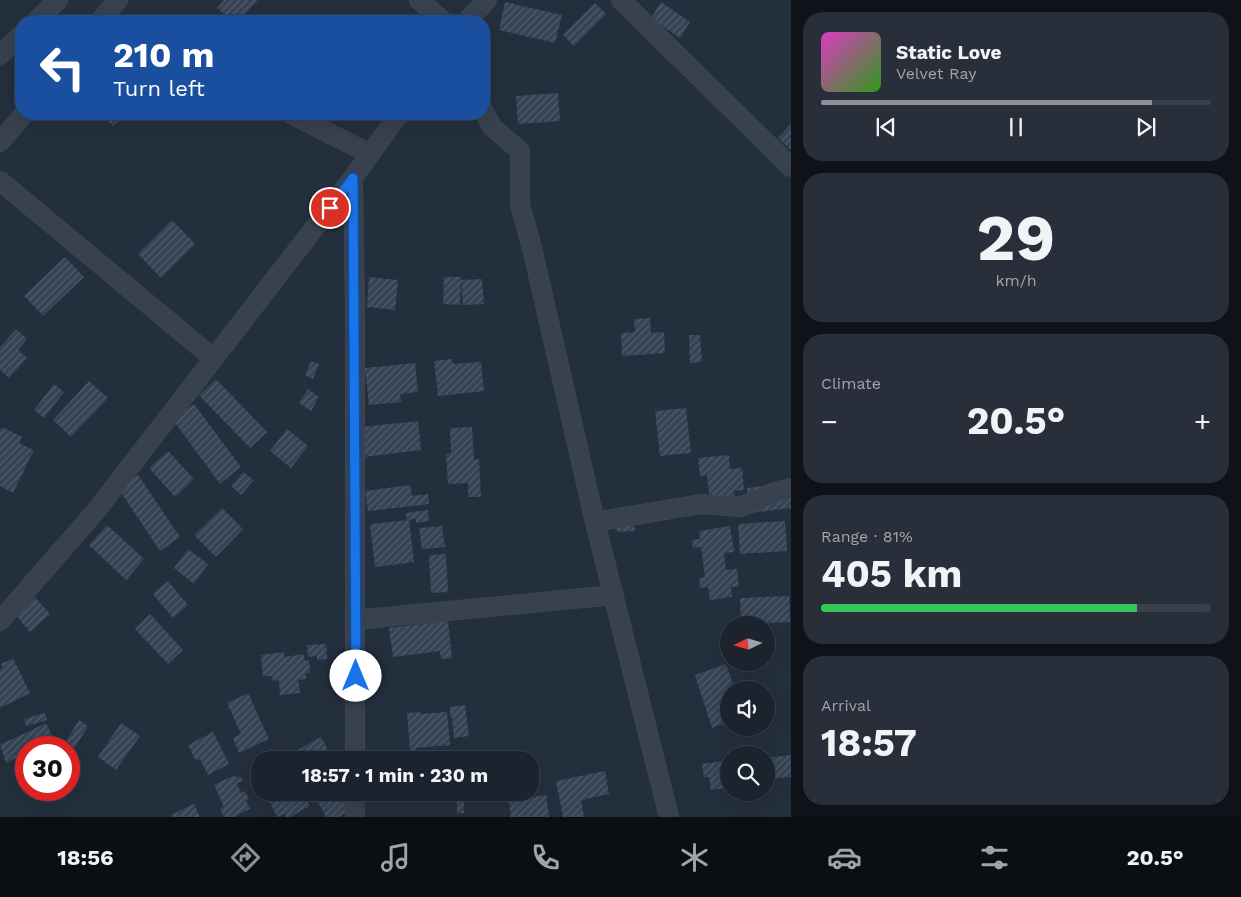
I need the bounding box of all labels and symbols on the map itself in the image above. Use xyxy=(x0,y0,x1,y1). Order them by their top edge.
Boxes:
pin xyxy=(309,187,351,229)
north arrow xyxy=(720,616,775,671)
position arrow xyxy=(329,649,381,701)
speed limit sign: 30 xyxy=(15,736,80,801)

